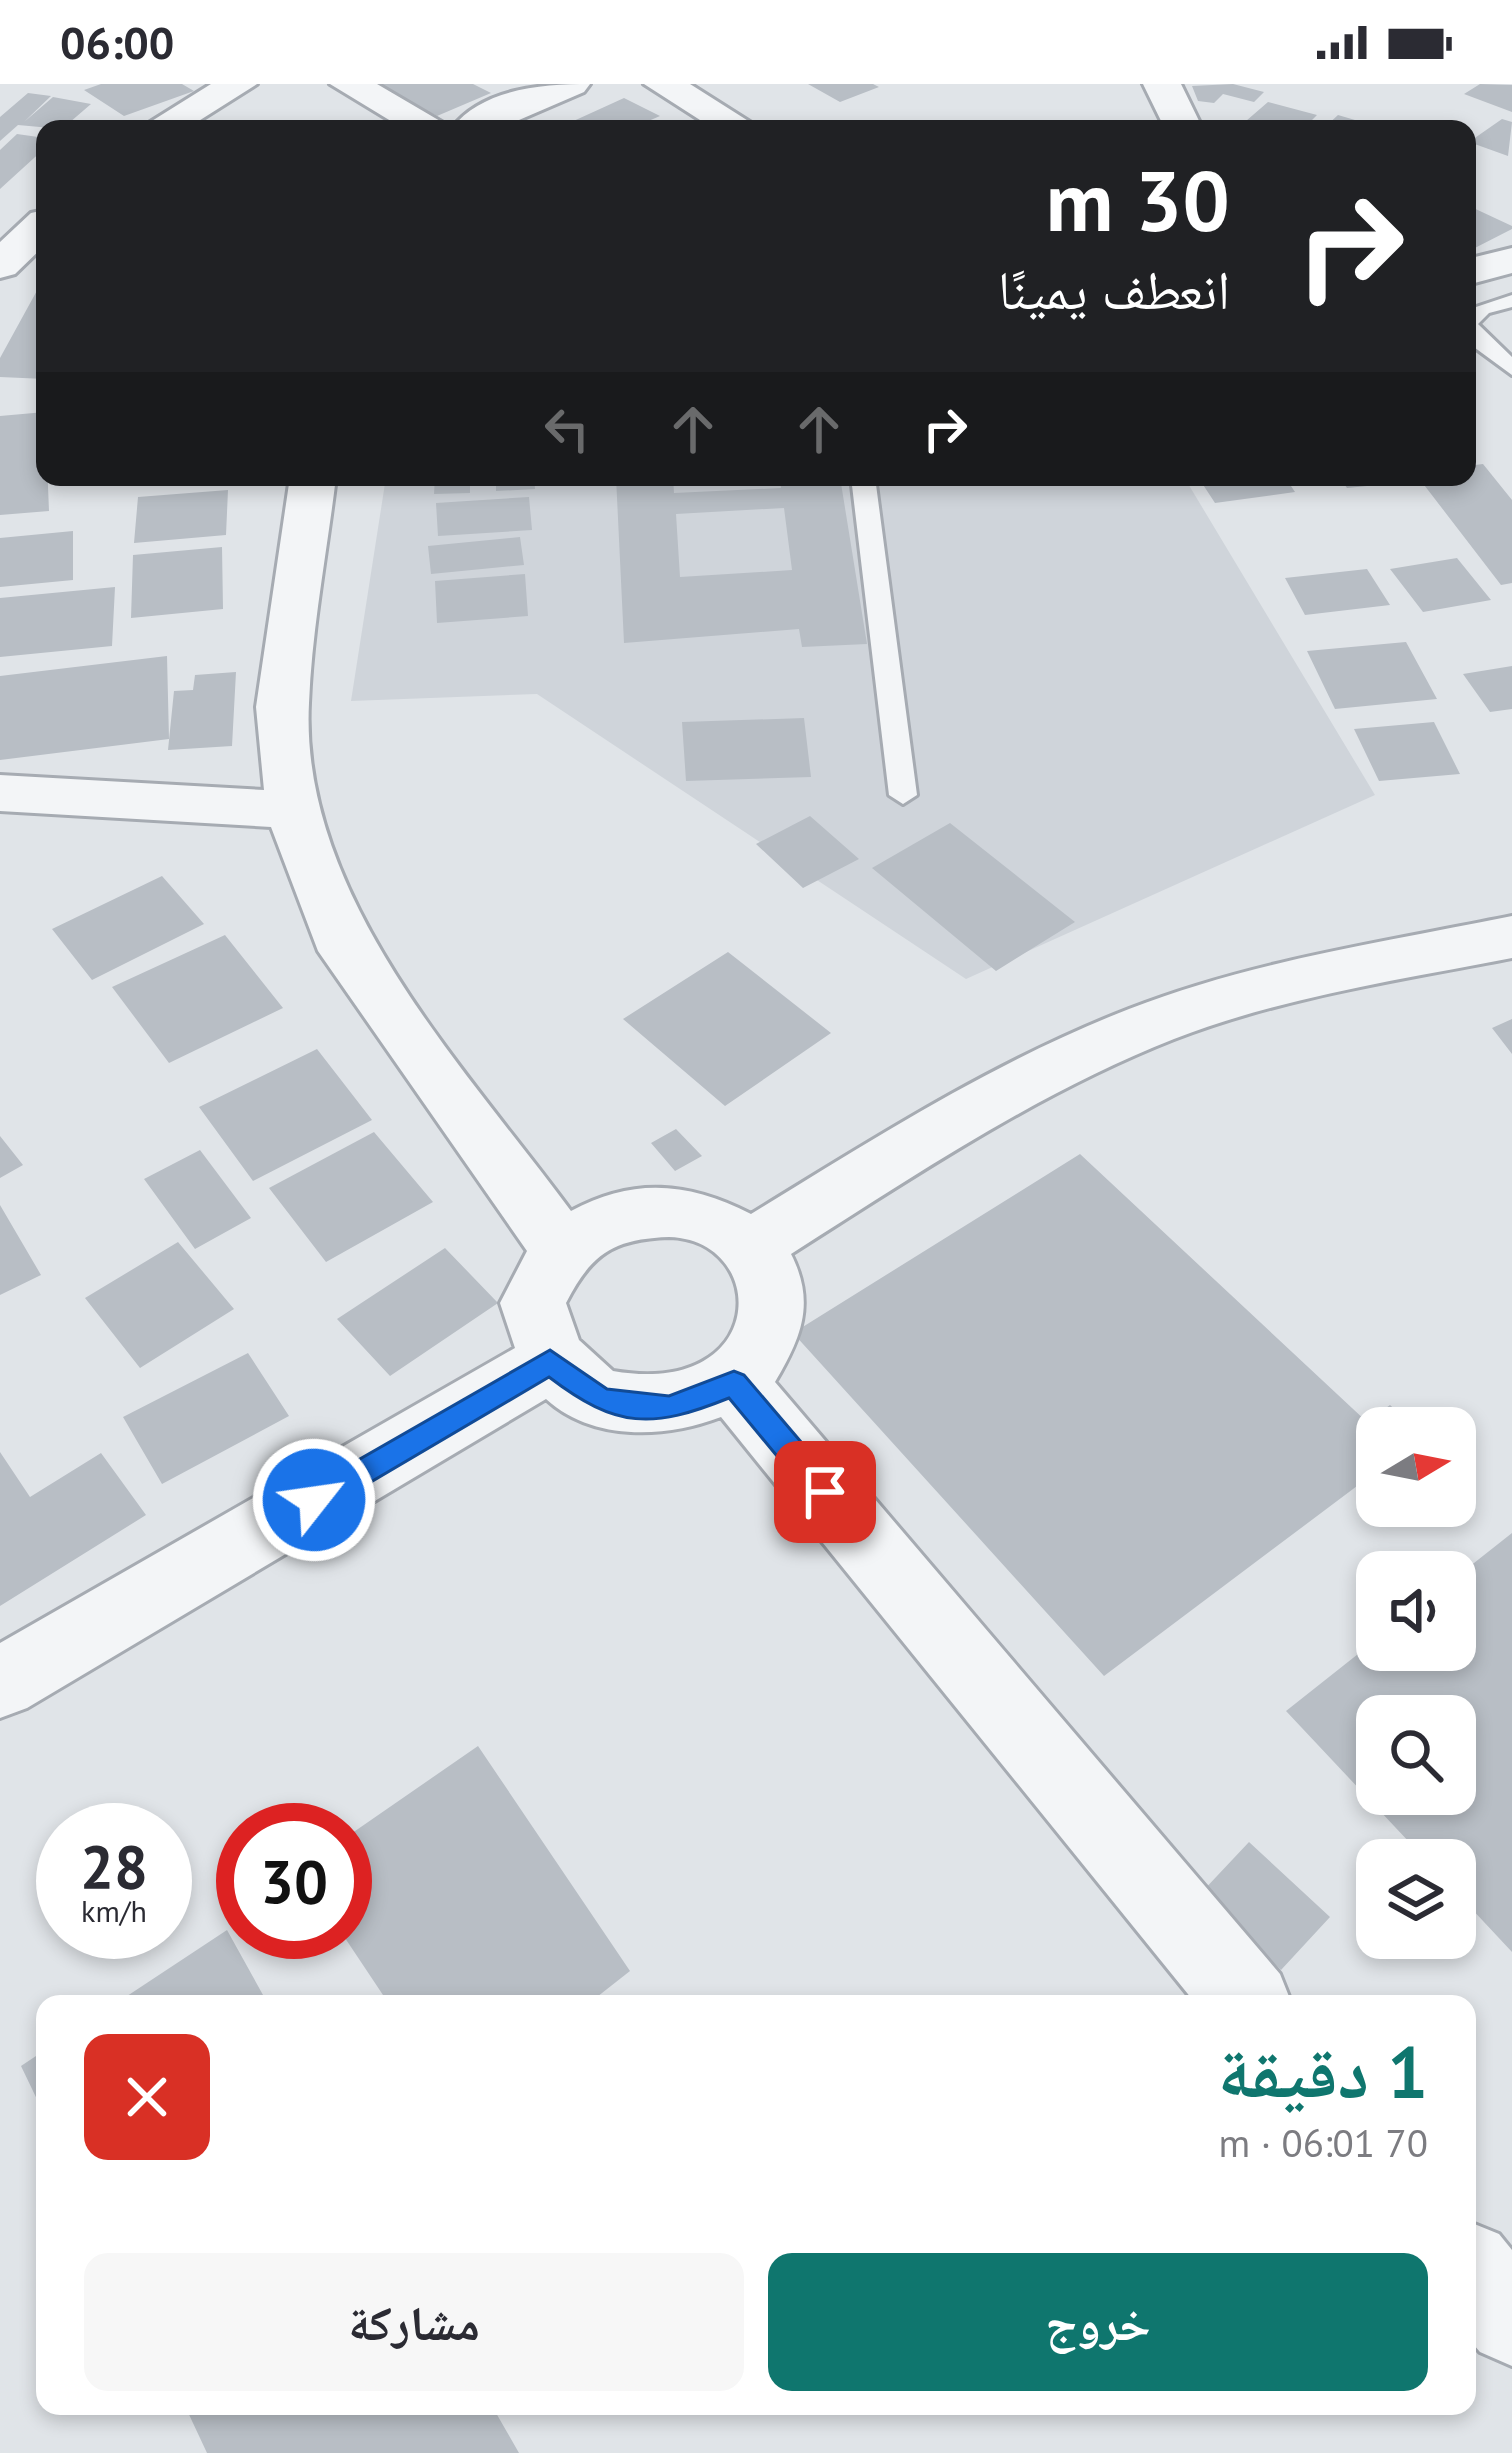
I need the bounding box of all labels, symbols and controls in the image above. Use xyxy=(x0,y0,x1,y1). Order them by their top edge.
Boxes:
text: 06:00 xyxy=(60,13,174,71)
text: 30 m xyxy=(1046,145,1230,254)
icon: right xyxy=(1272,168,1428,324)
text: انعطف يمينًا xyxy=(998,254,1230,324)
icon: left xyxy=(534,396,600,462)
icon: ahead xyxy=(660,396,726,462)
icon: ahead xyxy=(786,396,852,462)
icon: right xyxy=(912,396,978,462)
north arrow xyxy=(1356,1407,1476,1527)
map controls xyxy=(1356,1407,1476,1959)
position arrow xyxy=(251,1437,377,1563)
pin xyxy=(774,1441,876,1543)
icon: arrive xyxy=(792,1459,858,1525)
button: sound xyxy=(1356,1551,1476,1671)
button: search xyxy=(1356,1695,1476,1815)
speed limit sign: 30 xyxy=(216,1803,372,1959)
text: 28 xyxy=(80,1827,148,1905)
button: layers xyxy=(1356,1839,1476,1959)
text: km/h xyxy=(81,1891,147,1930)
text: 1 دقيقة xyxy=(1218,2025,1428,2118)
button: close xyxy=(84,2034,210,2160)
text: 70 m · 06:01 xyxy=(1219,2117,1428,2168)
button: مشاركة xyxy=(84,2253,744,2391)
button: خروج xyxy=(768,2253,1428,2391)

